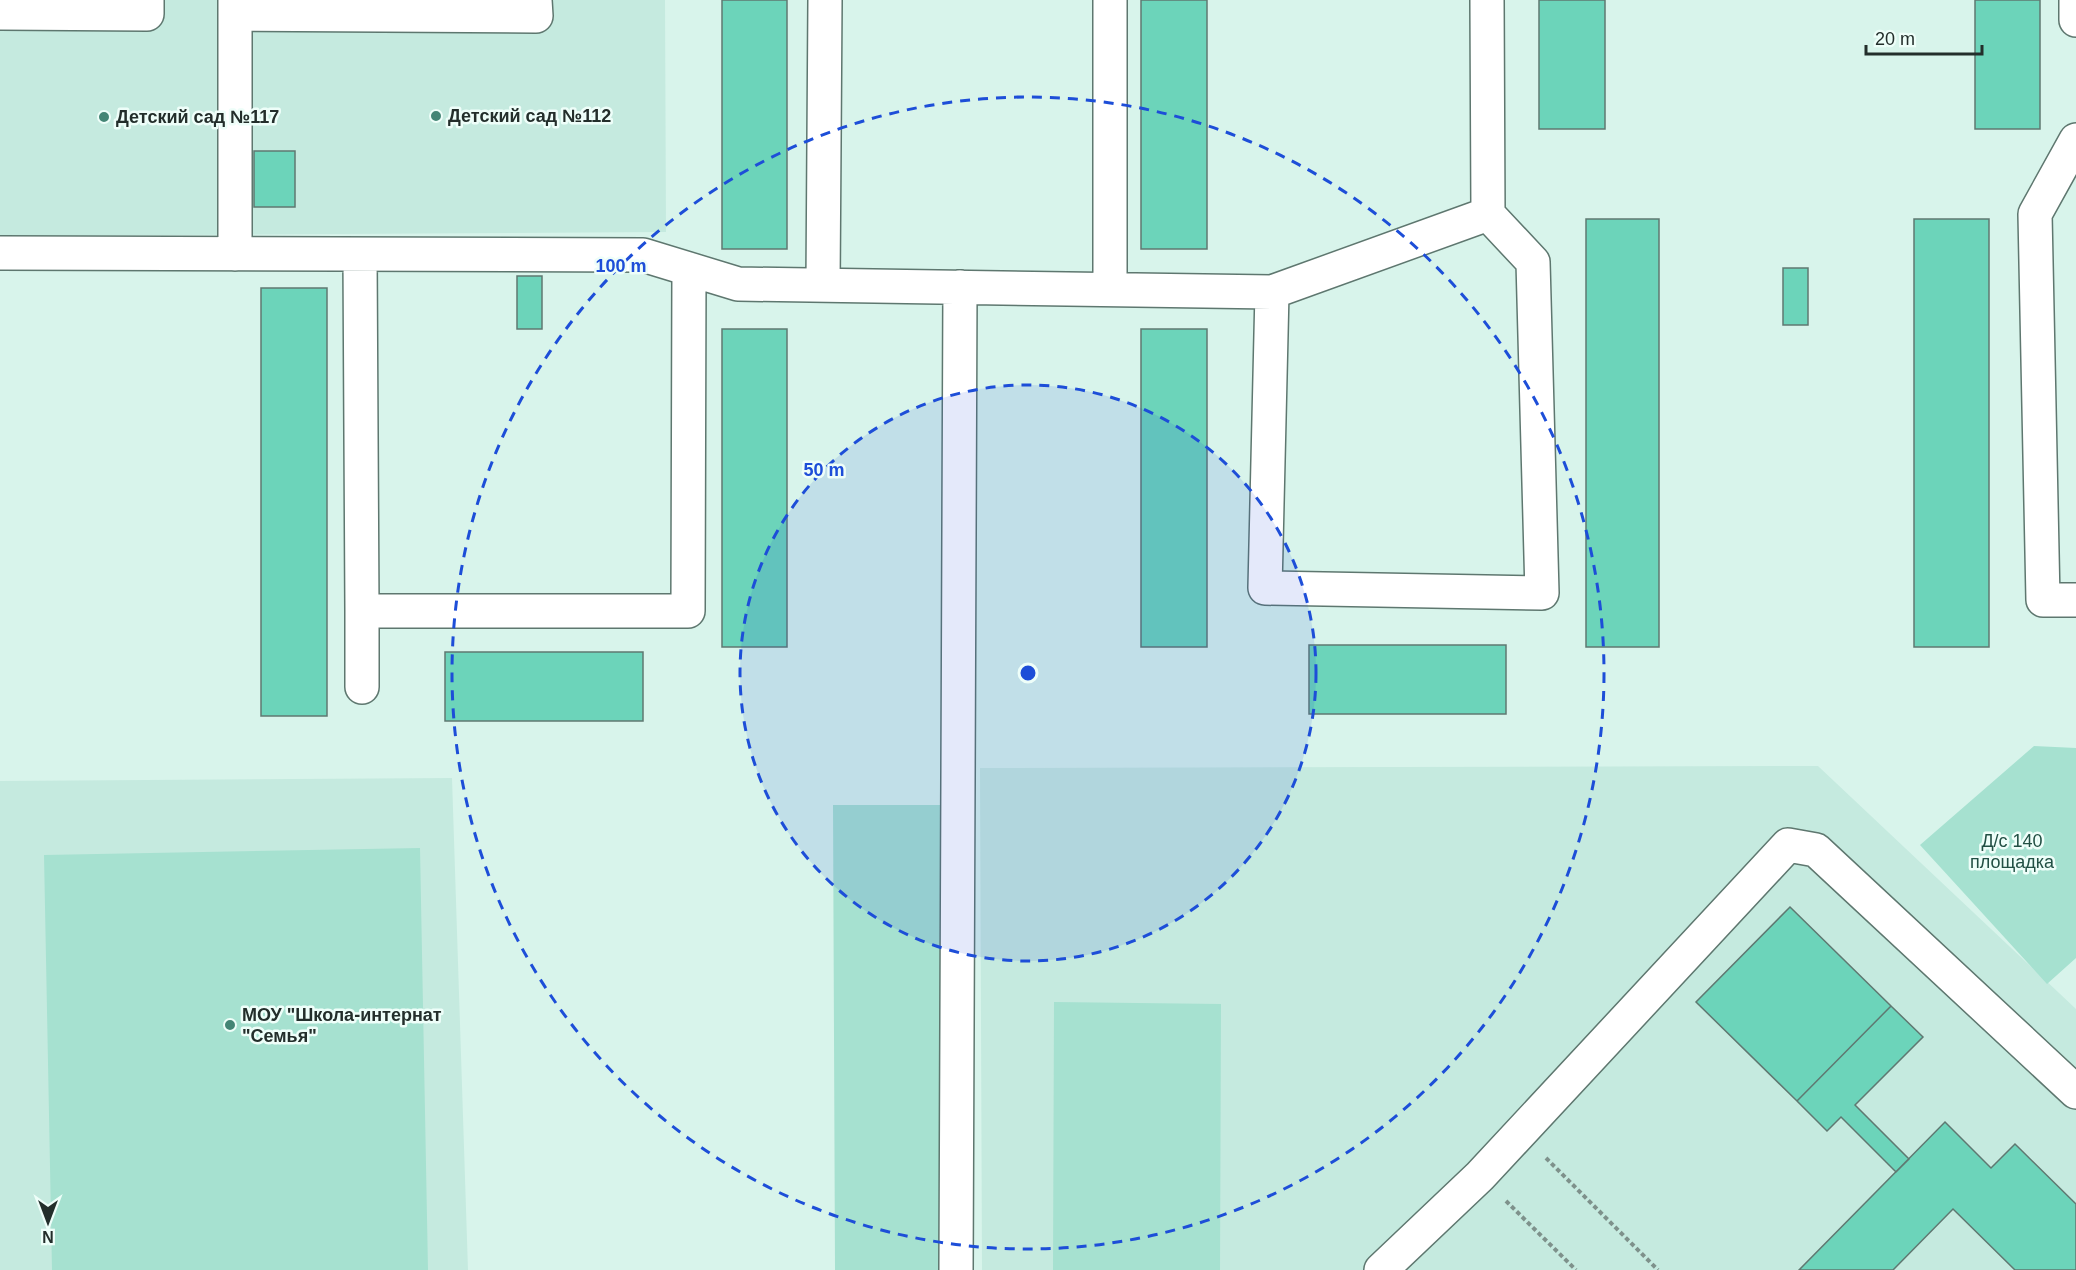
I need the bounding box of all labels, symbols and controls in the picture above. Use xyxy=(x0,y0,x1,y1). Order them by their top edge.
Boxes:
scale bar xyxy=(1866,18,1982,56)
text: 20 m xyxy=(1875,29,1915,49)
place label: Детский сад №112 xyxy=(448,106,611,126)
place label: Детский сад №117 xyxy=(116,107,279,127)
marker: Детский сад №112 xyxy=(429,109,443,123)
marker: Детский сад №117 xyxy=(97,110,111,124)
text: 100 m xyxy=(595,256,647,276)
text: 50 m xyxy=(803,460,845,480)
centre of rings xyxy=(1018,663,1038,683)
park label: Д/с 140 площадка xyxy=(1970,831,2055,872)
place label: МОУ "Школа-интернат "Семья" xyxy=(242,1005,442,1046)
marker: МОУ "Школа-интернат "Семья" xyxy=(223,1018,237,1032)
north arrow xyxy=(18,1192,78,1252)
text: N xyxy=(42,1228,54,1245)

